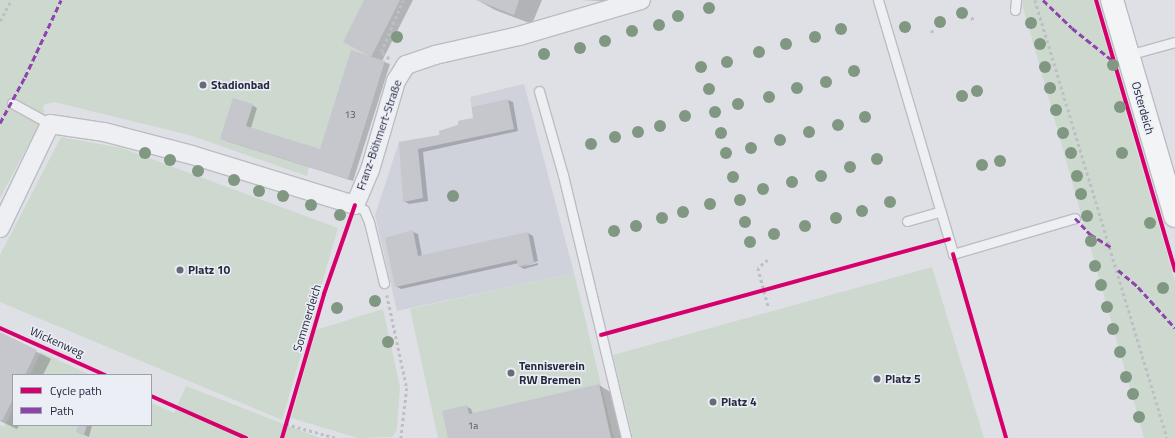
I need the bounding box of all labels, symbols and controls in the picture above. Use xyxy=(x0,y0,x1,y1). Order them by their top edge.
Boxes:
place label: Stadionbad xyxy=(211,78,270,92)
street label: Franz-Böhmert-Straße xyxy=(353,78,405,192)
marker: Stadionbad xyxy=(198,80,208,90)
street label: Osterdeich xyxy=(1129,80,1157,136)
house number: 13 xyxy=(344,109,356,121)
place label: Platz 10 xyxy=(188,263,230,277)
marker: Platz 10 xyxy=(175,265,185,275)
street label: Sommerdeich xyxy=(290,283,324,353)
street label: Wickenweg xyxy=(28,324,86,360)
place label: Tennisverein RW Bremen xyxy=(519,359,585,387)
marker: Tennisverein RW Bremen xyxy=(506,368,516,378)
place label: Platz 5 xyxy=(885,372,921,386)
legend xyxy=(12,374,152,426)
marker: Platz 5 xyxy=(872,374,882,384)
text: Cycle path xyxy=(50,381,102,400)
place label: Platz 4 xyxy=(721,395,757,409)
marker: Platz 4 xyxy=(708,397,718,407)
text: Path xyxy=(50,401,74,420)
house number: 1a xyxy=(468,420,478,432)

